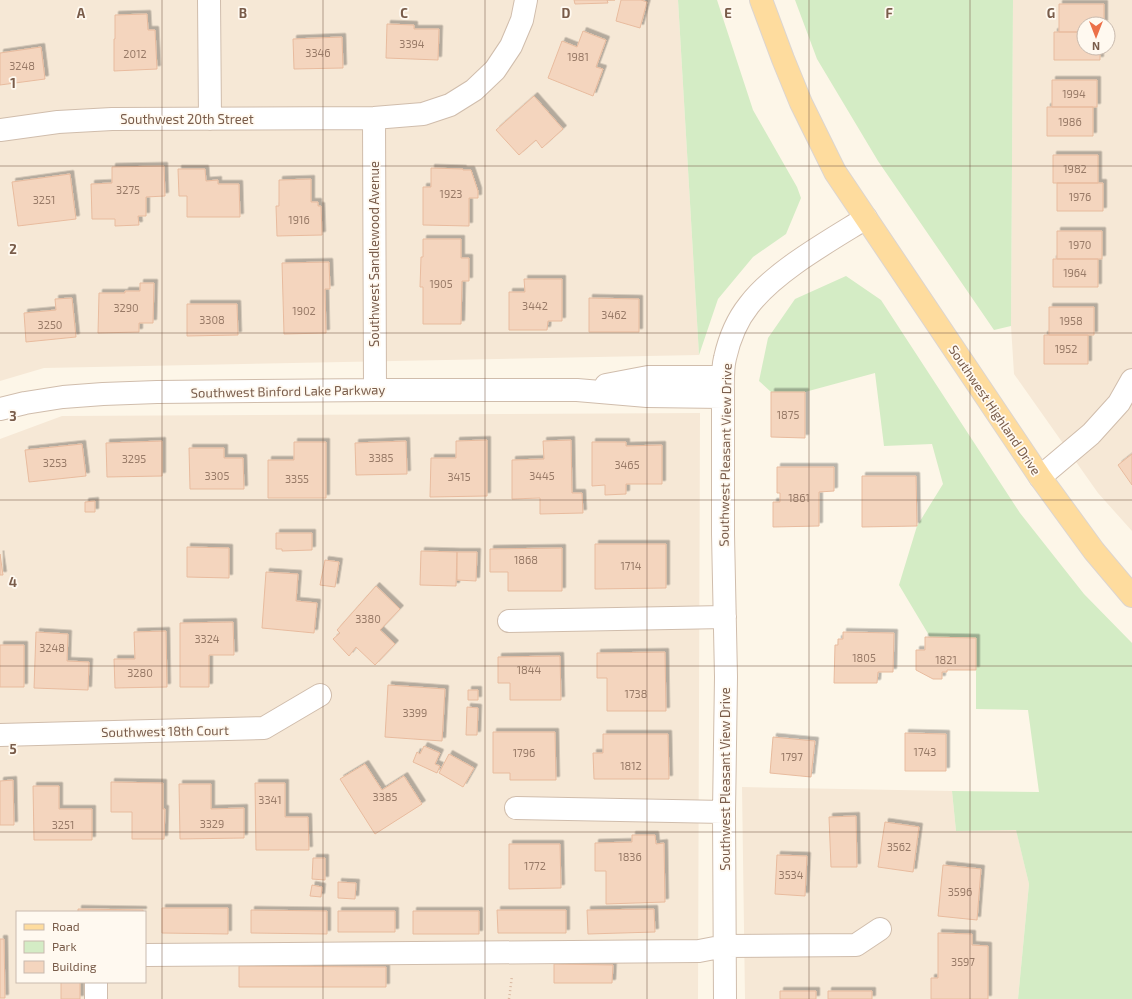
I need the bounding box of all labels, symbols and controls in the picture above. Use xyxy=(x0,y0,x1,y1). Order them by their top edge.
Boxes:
text: A xyxy=(77,5,86,21)
text: B xyxy=(239,5,247,21)
text: C xyxy=(400,5,408,21)
text: D xyxy=(562,5,571,21)
text: E xyxy=(724,5,732,21)
text: F xyxy=(885,5,893,21)
text: G xyxy=(1047,5,1055,21)
north arrow xyxy=(1076,16,1116,56)
house number: 3394 xyxy=(399,37,425,50)
text: N xyxy=(1092,40,1100,53)
house number: 3346 xyxy=(305,46,331,59)
house number: 2012 xyxy=(123,47,147,60)
house number: 1981 xyxy=(567,50,589,63)
house number: 3248 xyxy=(9,59,35,72)
text: 1 xyxy=(10,75,16,91)
house number: 1994 xyxy=(1062,87,1086,100)
street label: Southwest 20th Street xyxy=(120,111,254,127)
house number: 1986 xyxy=(1058,115,1082,128)
street label: Southwest Sandlewood Avenue xyxy=(366,161,382,347)
house number: 1982 xyxy=(1063,162,1087,175)
house number: 3275 xyxy=(116,183,140,196)
house number: 1923 xyxy=(440,187,462,200)
house number: 1976 xyxy=(1069,190,1091,203)
house number: 3251 xyxy=(33,193,55,206)
house number: 1916 xyxy=(288,213,310,226)
house number: 1970 xyxy=(1069,238,1091,251)
text: 2 xyxy=(9,241,17,257)
house number: 1964 xyxy=(1063,266,1087,279)
house number: 1905 xyxy=(429,277,453,290)
house number: 3442 xyxy=(522,299,548,312)
house number: 3290 xyxy=(113,301,139,314)
house number: 1902 xyxy=(292,304,316,317)
house number: 3462 xyxy=(601,308,627,321)
house number: 3308 xyxy=(199,313,225,326)
house number: 1958 xyxy=(1059,314,1083,327)
house number: 3250 xyxy=(38,318,62,331)
street label: Southwest Highland Drive xyxy=(946,342,1044,478)
house number: 1952 xyxy=(1055,342,1077,355)
street label: Southwest Pleasant View Drive xyxy=(715,363,735,547)
street label: Southwest Binford Lake Parkway xyxy=(191,381,386,401)
text: 3 xyxy=(9,408,17,424)
house number: 1875 xyxy=(777,408,799,421)
house number: 3385 xyxy=(369,451,394,464)
house number: 3295 xyxy=(122,452,146,465)
house number: 3253 xyxy=(43,456,67,469)
house number: 3465 xyxy=(614,458,640,471)
house number: 3305 xyxy=(205,469,229,482)
house number: 3445 xyxy=(529,469,555,482)
house number: 3415 xyxy=(447,470,471,483)
house number: 3355 xyxy=(285,472,309,485)
house number: 1861 xyxy=(788,491,810,504)
house number: 1868 xyxy=(514,553,538,566)
house number: 1714 xyxy=(620,559,642,572)
text: 4 xyxy=(9,574,17,590)
house number: 3380 xyxy=(355,612,381,625)
house number: 3324 xyxy=(194,632,220,645)
house number: 3248 xyxy=(39,641,65,654)
house number: 1805 xyxy=(852,651,876,664)
house number: 1821 xyxy=(935,653,957,666)
house number: 1844 xyxy=(517,663,542,676)
house number: 3280 xyxy=(127,666,153,679)
house number: 1738 xyxy=(625,687,647,700)
street label: Southwest Pleasant View Drive xyxy=(717,687,733,871)
house number: 3399 xyxy=(403,706,427,719)
street label: Southwest 18th Court xyxy=(101,722,229,740)
text: 5 xyxy=(9,741,17,757)
house number: 1743 xyxy=(914,745,936,758)
house number: 1796 xyxy=(513,746,535,759)
house number: 1797 xyxy=(781,750,803,763)
house number: 1812 xyxy=(620,759,642,772)
house number: 3385 xyxy=(373,790,398,803)
house number: 3341 xyxy=(258,793,282,806)
house number: 3329 xyxy=(200,817,224,830)
house number: 3251 xyxy=(52,818,74,831)
house number: 3562 xyxy=(887,840,911,853)
house number: 1836 xyxy=(618,850,642,863)
house number: 1772 xyxy=(524,859,546,872)
house number: 3534 xyxy=(779,868,804,881)
house number: 3596 xyxy=(948,885,972,898)
legend xyxy=(16,911,146,983)
text: Road xyxy=(52,919,80,933)
text: Park xyxy=(52,939,77,953)
house number: 3597 xyxy=(951,955,975,968)
text: Building xyxy=(52,959,97,973)

